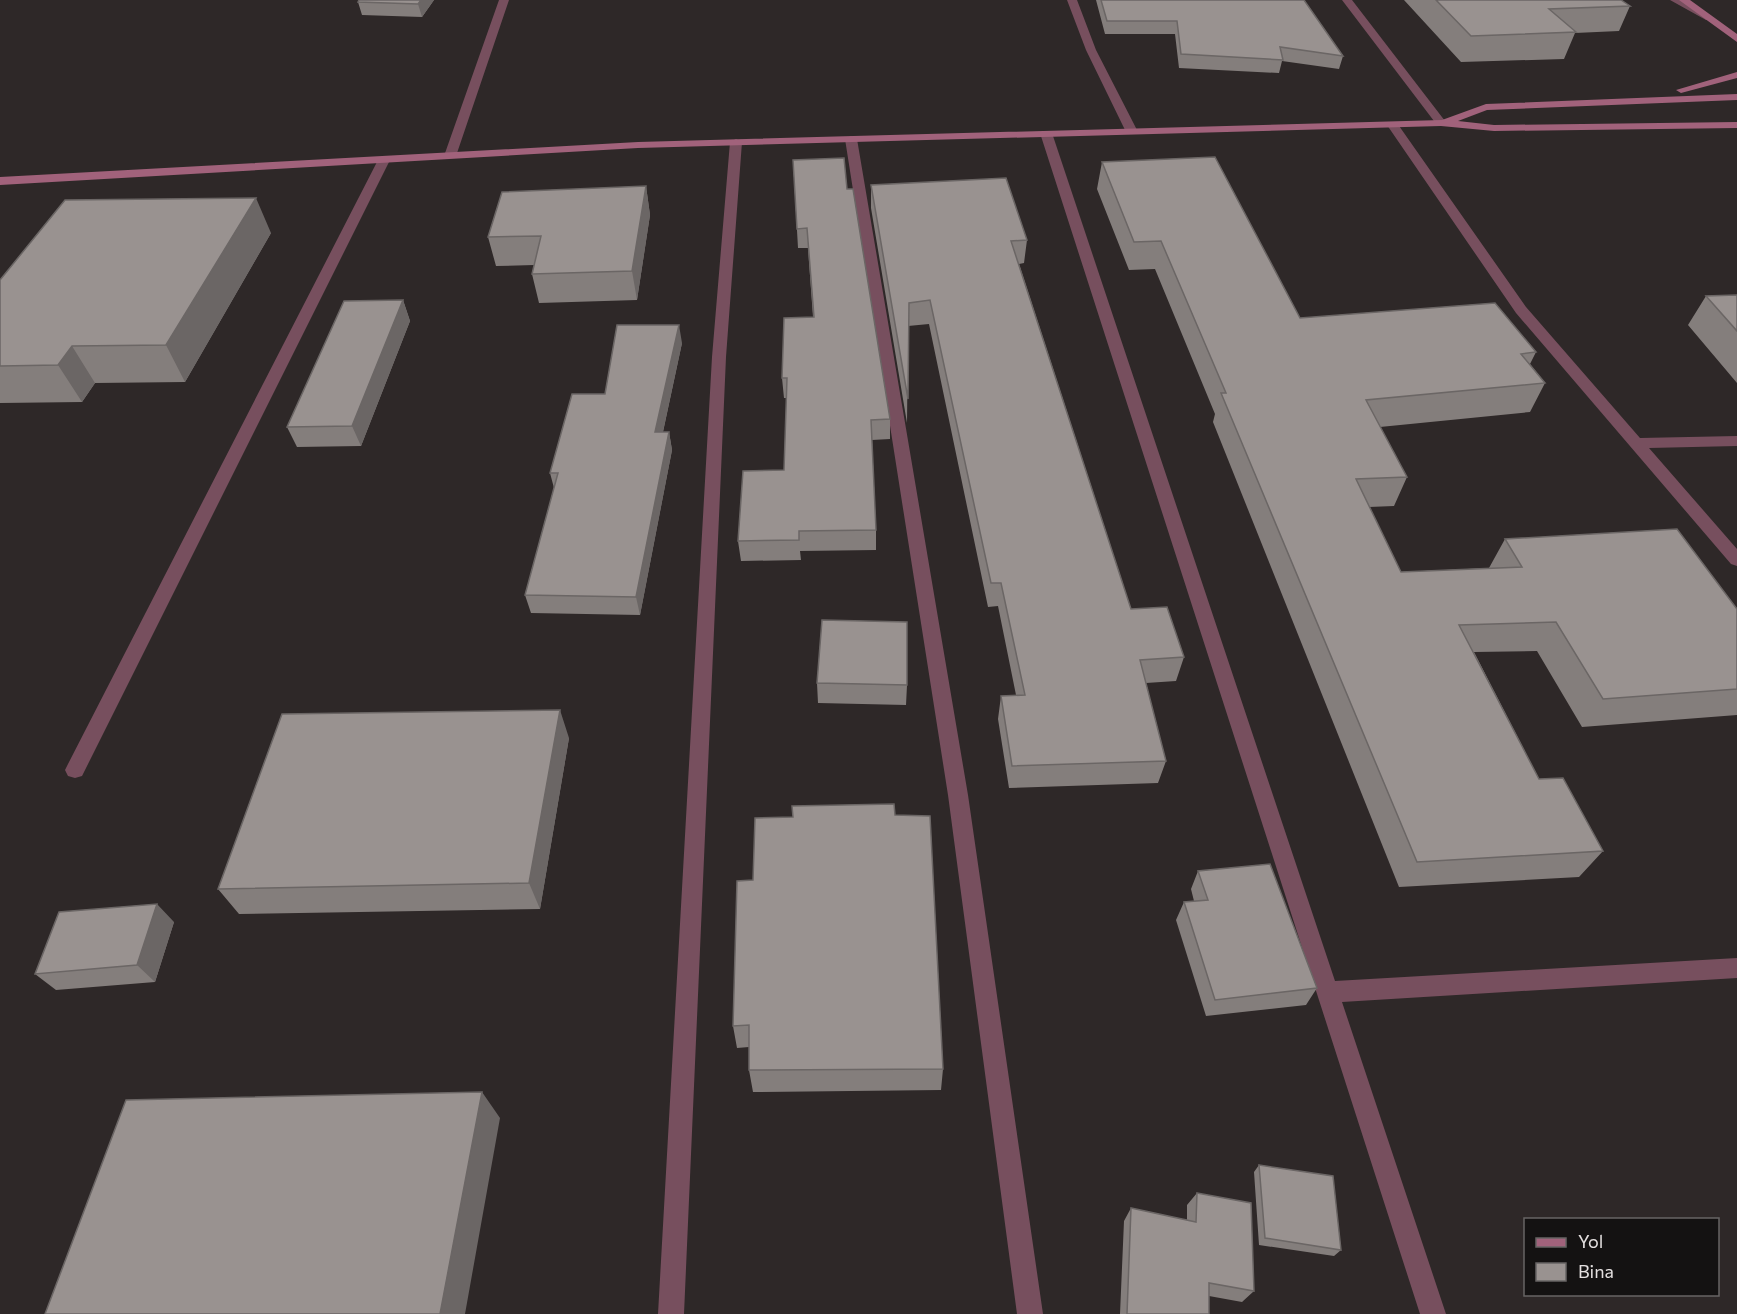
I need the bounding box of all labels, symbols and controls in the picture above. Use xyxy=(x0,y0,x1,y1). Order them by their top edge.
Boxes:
legend xyxy=(1524,1218,1719,1296)
text: Yol xyxy=(1578,1230,1603,1252)
text: Bina xyxy=(1578,1260,1614,1282)

